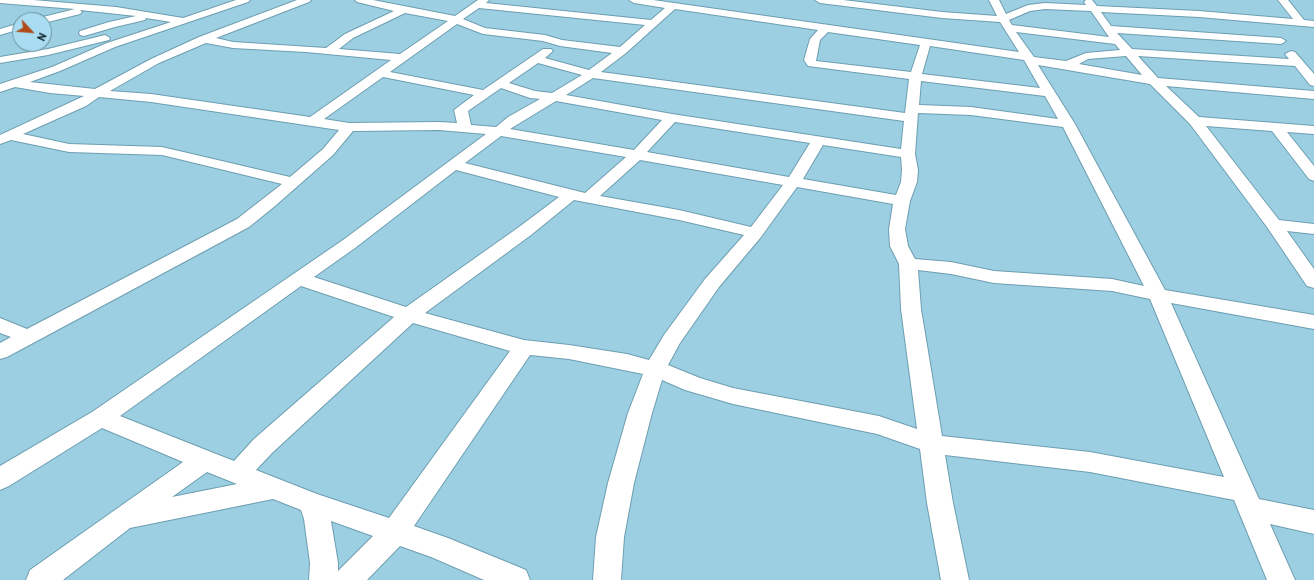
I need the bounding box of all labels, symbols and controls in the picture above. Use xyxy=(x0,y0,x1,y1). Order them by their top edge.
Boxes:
north arrow xyxy=(12,12,52,52)
text: N xyxy=(34,30,50,43)

